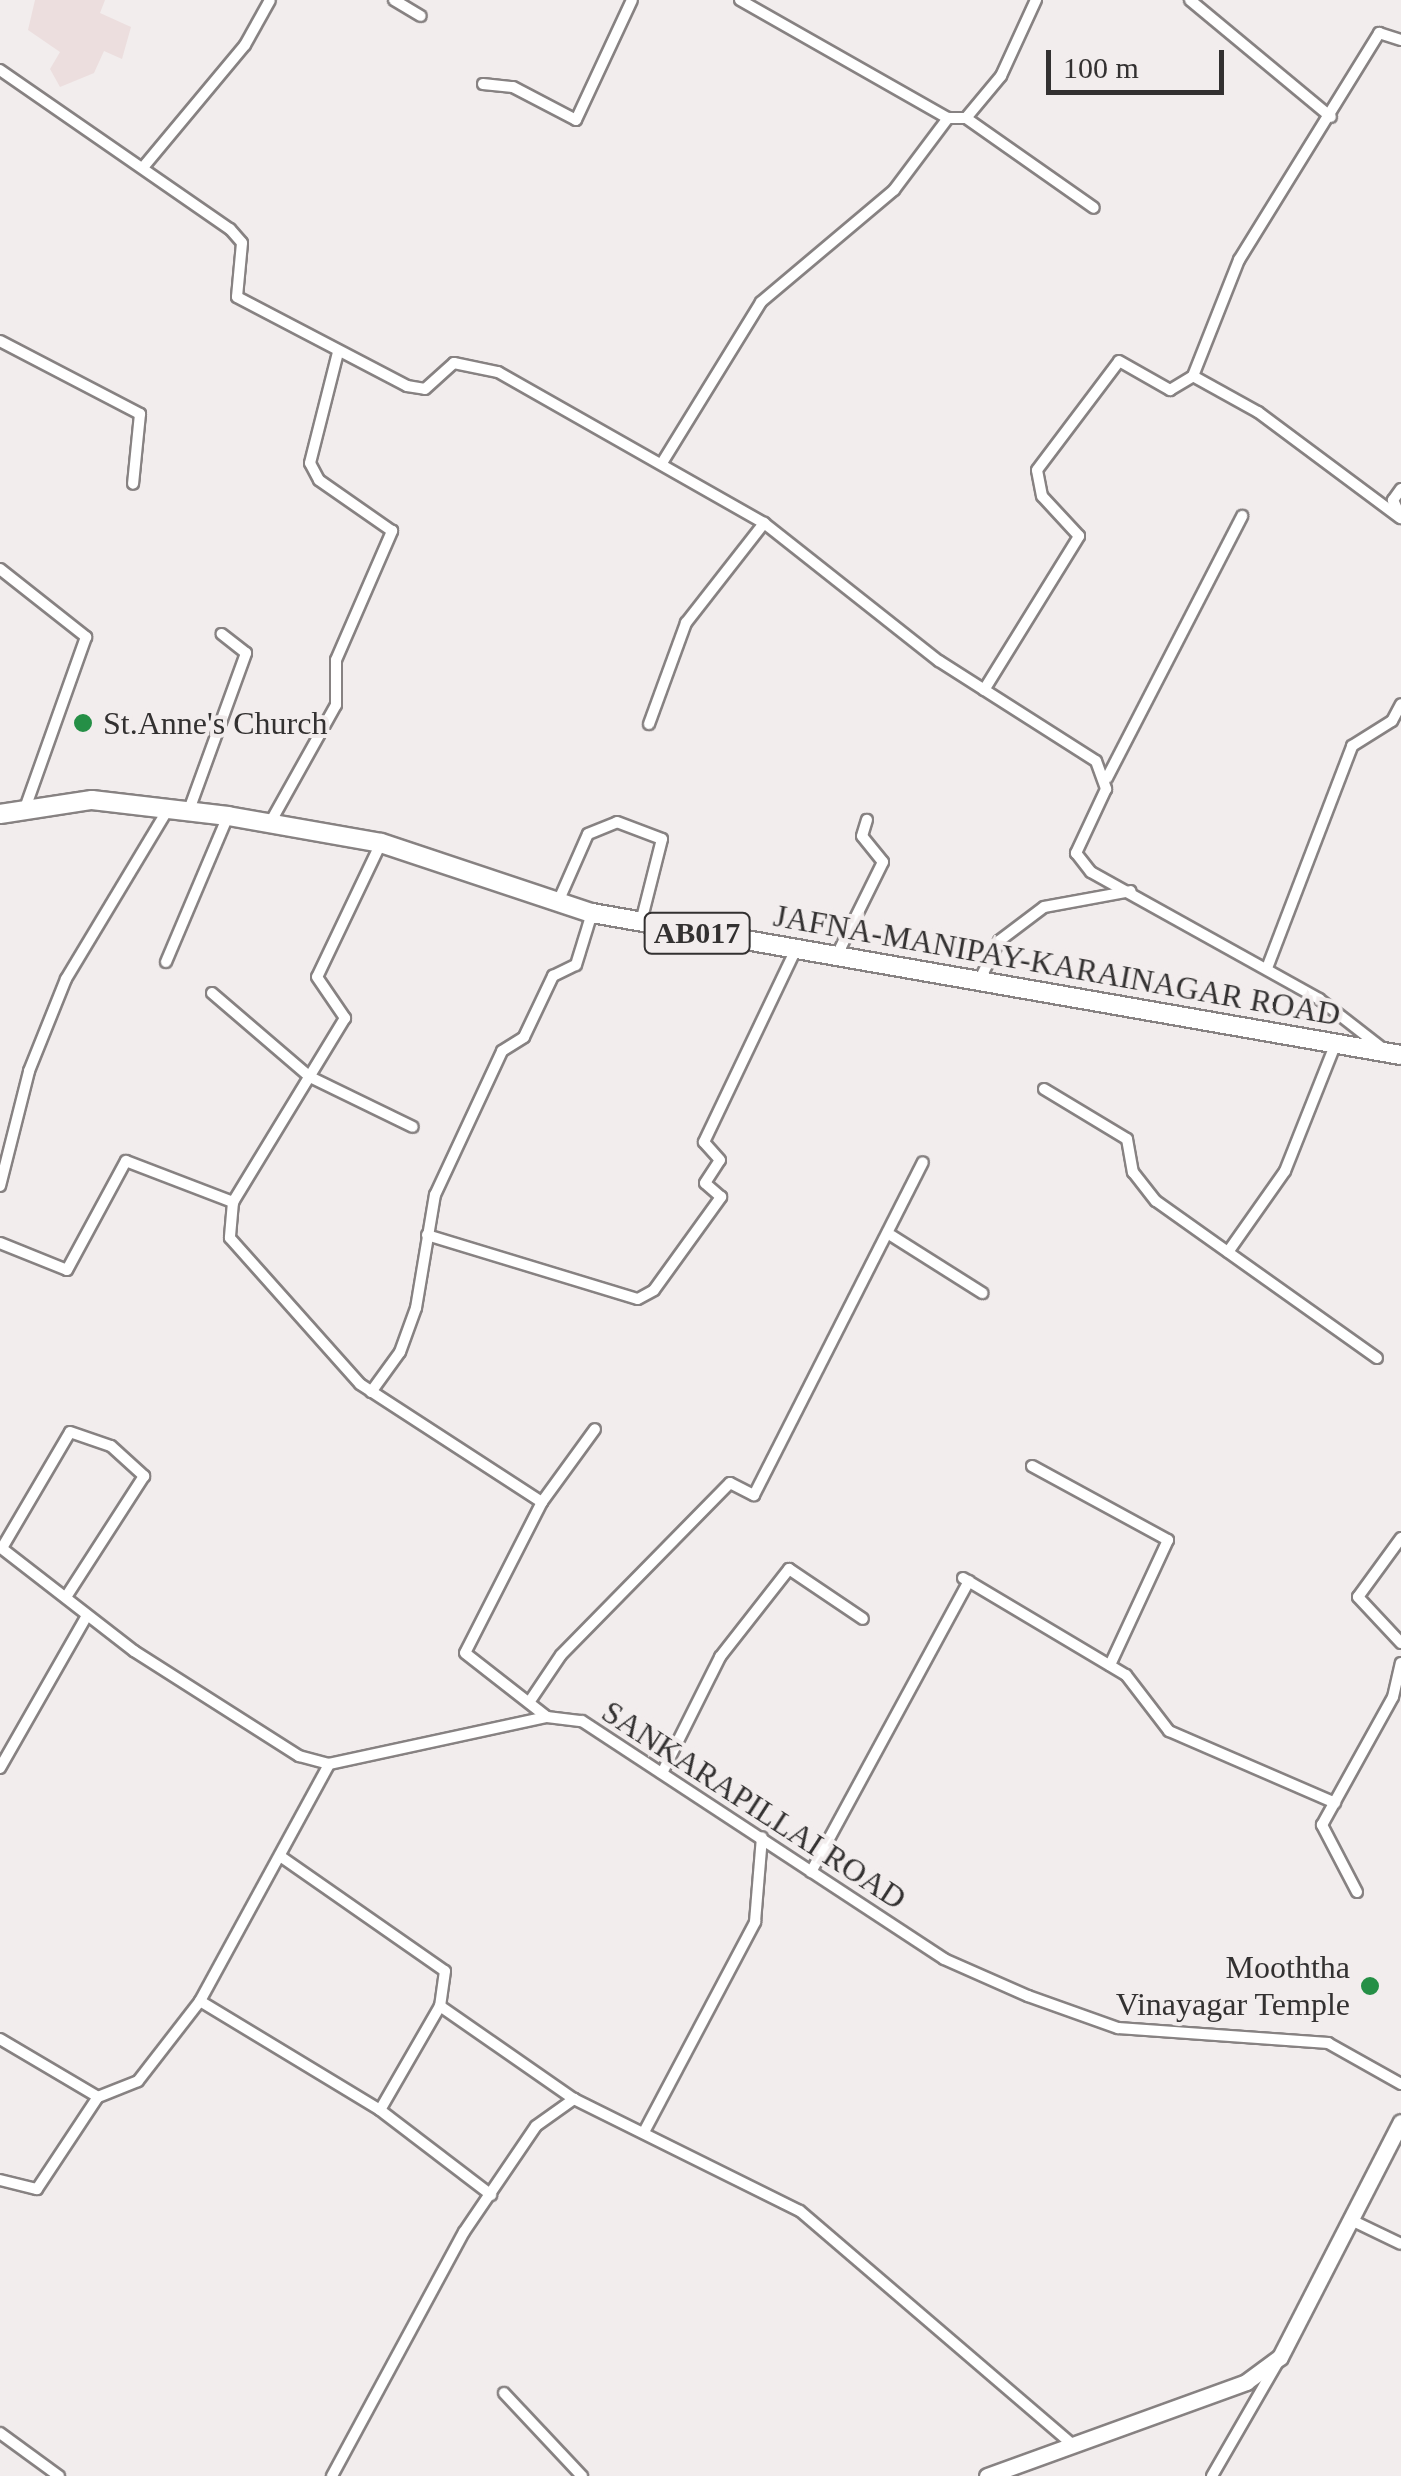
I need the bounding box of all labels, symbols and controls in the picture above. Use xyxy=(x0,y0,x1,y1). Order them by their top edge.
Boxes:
scale bar xyxy=(1051,30,1228,92)
text: 100 m xyxy=(1063,51,1139,84)
place label: St.Anne's Church xyxy=(103,704,327,742)
marker: St.Anne's Church xyxy=(72,712,94,734)
street label: JAFNA-MANIPAY-KARAINAGAR ROAD xyxy=(771,896,1343,1034)
road number: AB017 xyxy=(642,908,752,958)
street label: SANKARAPILLAI ROAD xyxy=(595,1692,913,1918)
place label: Mooththa Vinayagar Temple xyxy=(1115,1949,1350,2024)
marker: Mooththa Vinayagar Temple xyxy=(1359,1975,1381,1997)

